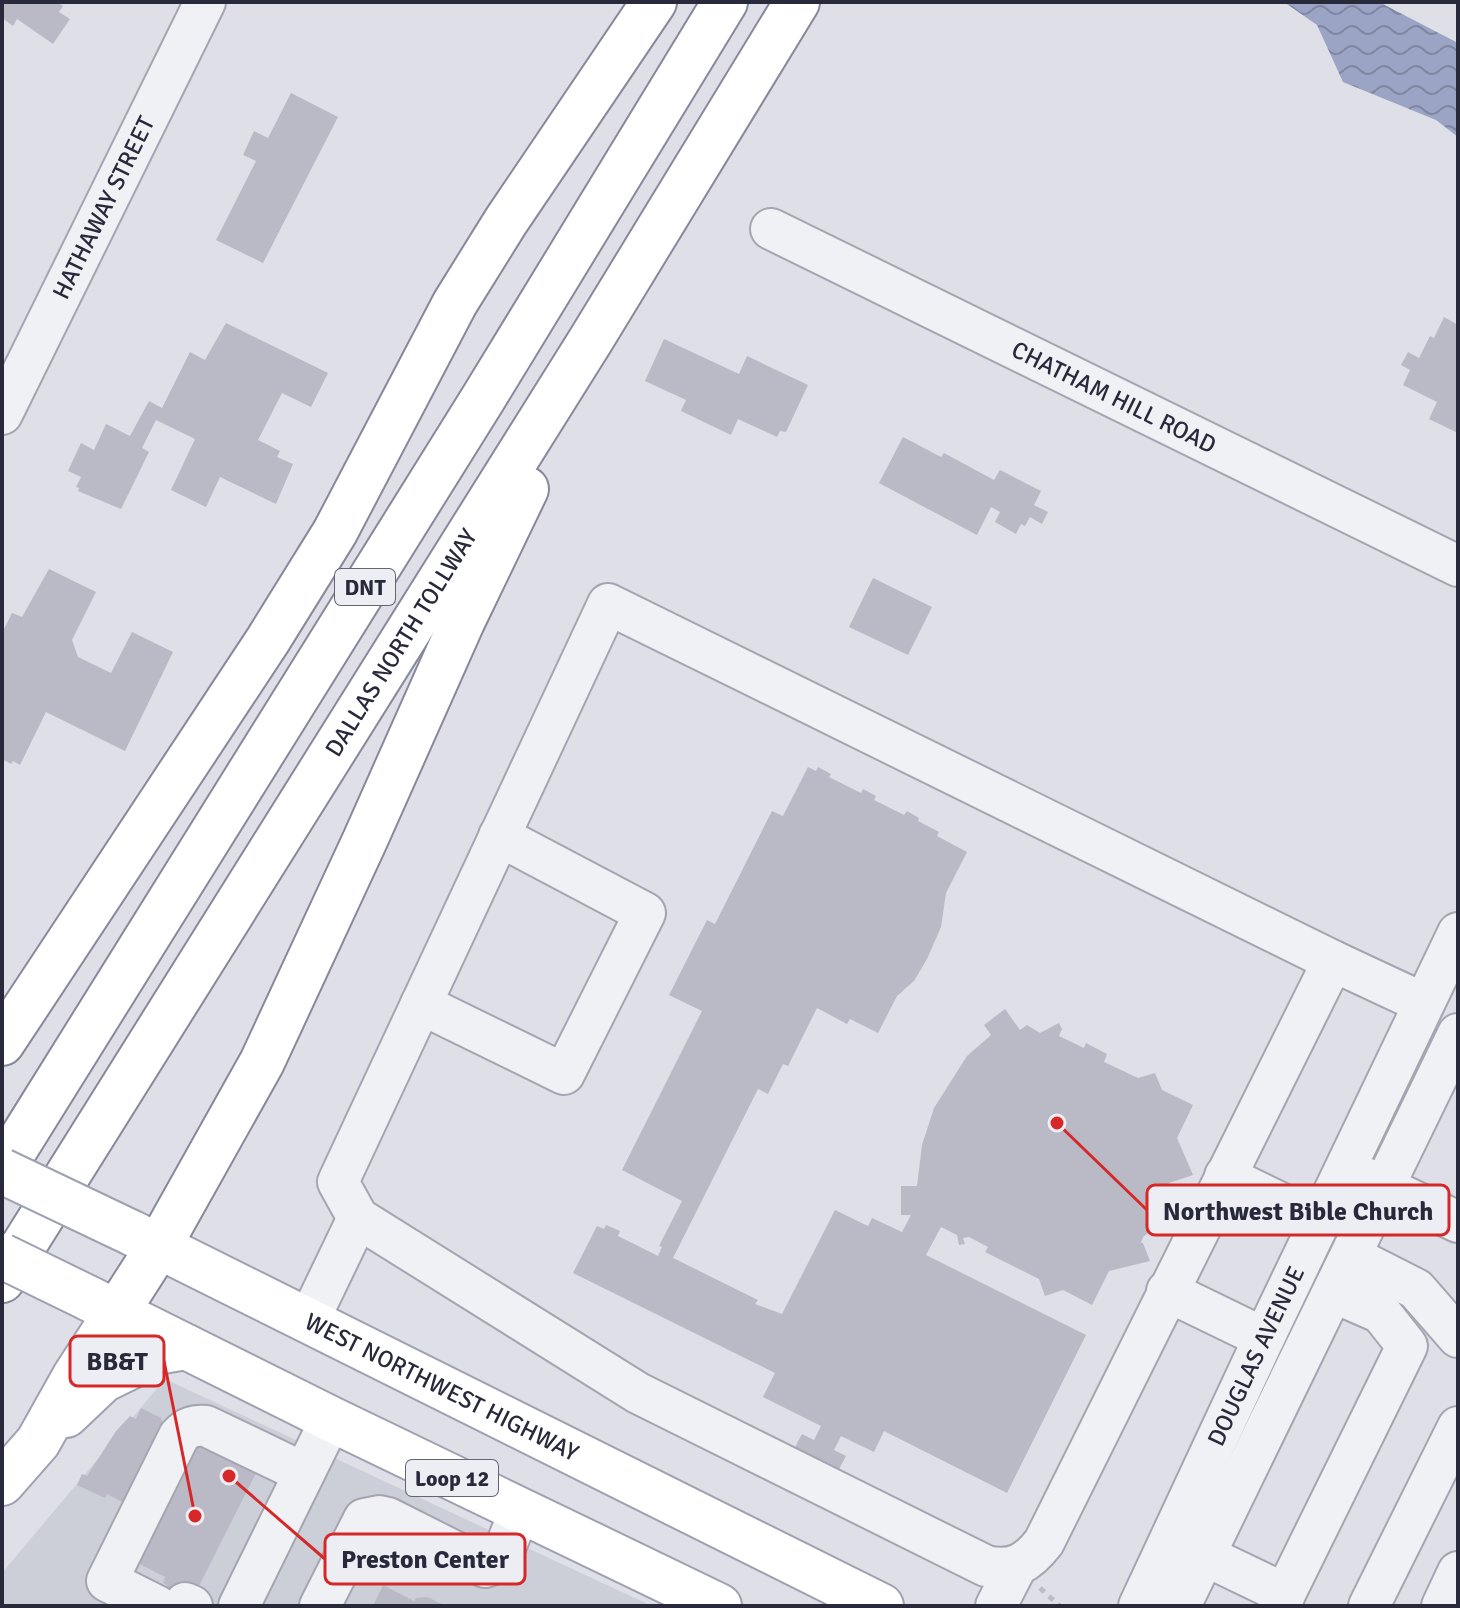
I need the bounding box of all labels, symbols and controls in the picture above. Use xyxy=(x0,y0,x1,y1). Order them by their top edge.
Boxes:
street label: HATHAWAY STREET xyxy=(46,111,161,304)
street label: CHATHAM HILL ROAD xyxy=(1007,334,1221,460)
street label: DALLAS NORTH TOLLWAY xyxy=(319,523,484,762)
road number: DNT xyxy=(335,569,395,605)
callout: Northwest Bible Church xyxy=(1147,1185,1449,1235)
text: Northwest Bible Church xyxy=(1163,1196,1433,1228)
street label: DOUGLAS AVENUE xyxy=(1201,1261,1311,1451)
street label: WEST NORTHWEST HIGHWAY xyxy=(300,1307,584,1468)
callout: BB&T xyxy=(70,1336,164,1386)
text: BB&T xyxy=(86,1346,149,1378)
road number: Loop 12 xyxy=(406,1460,498,1496)
callout: Preston Center xyxy=(325,1534,525,1584)
text: Preston Center xyxy=(341,1544,510,1576)

